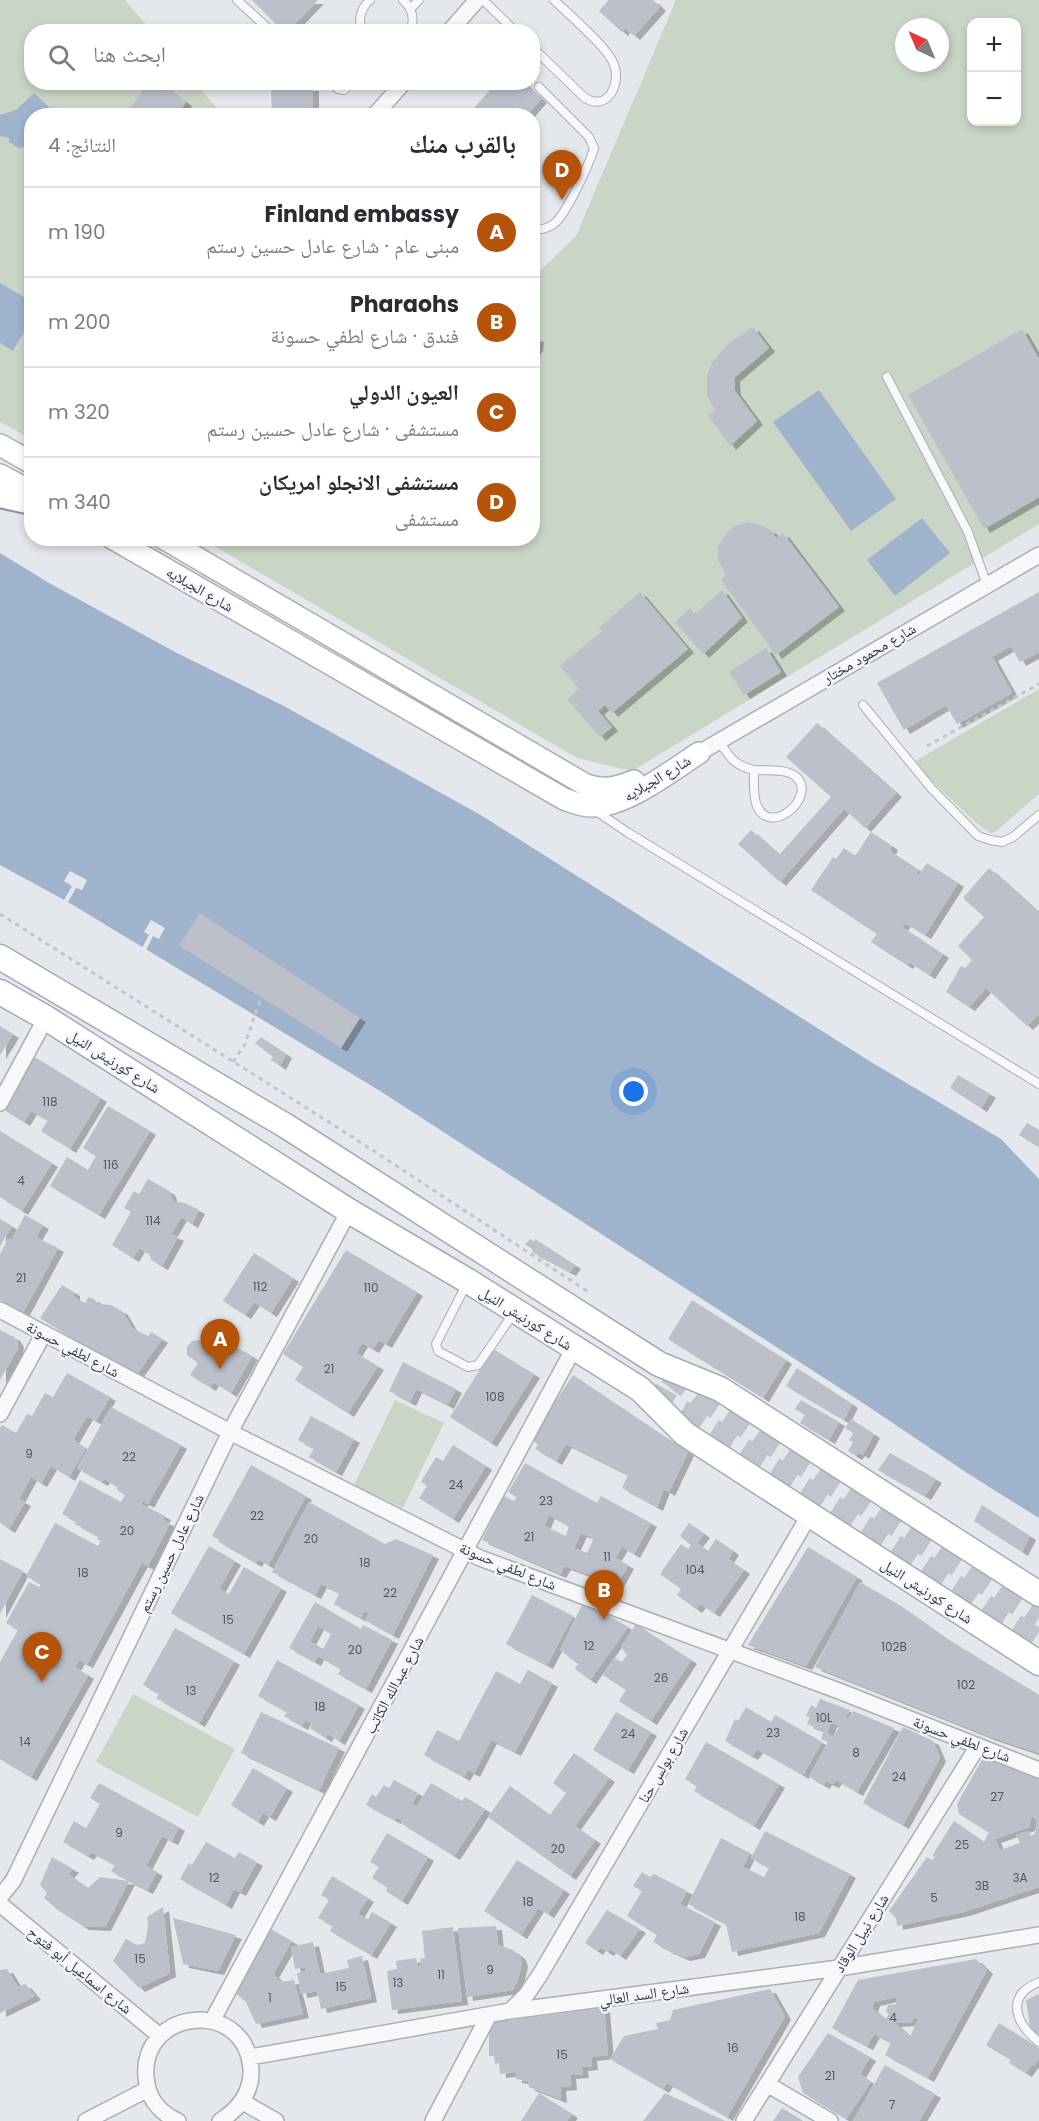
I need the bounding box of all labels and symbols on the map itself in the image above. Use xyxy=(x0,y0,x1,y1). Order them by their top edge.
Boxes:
north arrow xyxy=(895,18,949,72)
pin: D xyxy=(542,150,582,200)
street label: شارع الجبلايه xyxy=(162,561,238,617)
street label: شارع محمود مختار xyxy=(818,618,920,689)
street label: شارع الجبلايه xyxy=(620,750,695,806)
street label: شارع كورنيش النيل xyxy=(64,1024,165,1098)
your location xyxy=(619,1077,648,1106)
house number: 118 xyxy=(42,1093,58,1110)
house number: 116 xyxy=(103,1156,119,1173)
house number: 4 xyxy=(17,1172,25,1189)
house number: 114 xyxy=(145,1212,161,1229)
house number: 21 xyxy=(16,1269,26,1286)
house number: 112 xyxy=(253,1278,267,1295)
house number: 110 xyxy=(363,1279,379,1296)
street label: شارع كورنيش النيل xyxy=(476,1281,577,1355)
street label: شارع لطفي حسونة xyxy=(22,1316,123,1384)
pin: A xyxy=(200,1320,240,1369)
house number: 21 xyxy=(324,1360,334,1377)
house number: 108 xyxy=(486,1388,504,1405)
house number: 9 xyxy=(25,1445,33,1462)
house number: 22 xyxy=(122,1448,136,1465)
house number: 24 xyxy=(449,1476,464,1493)
street label: شارع عادل حسين رستم xyxy=(133,1490,209,1616)
house number: 23 xyxy=(539,1492,553,1509)
house number: 22 xyxy=(250,1507,264,1524)
house number: 20 xyxy=(120,1522,134,1539)
house number: 21 xyxy=(524,1528,534,1545)
house number: 20 xyxy=(304,1530,318,1547)
street label: شارع لطفي حسونة xyxy=(456,1537,560,1597)
house number: 11 xyxy=(603,1548,611,1565)
street label: شارع كورنيش النيل xyxy=(877,1553,977,1629)
house number: 18 xyxy=(359,1554,371,1571)
house number: 104 xyxy=(686,1561,705,1578)
house number: 18 xyxy=(77,1564,89,1581)
pin: B xyxy=(584,1570,624,1620)
house number: 22 xyxy=(383,1584,397,1601)
house number: 15 xyxy=(222,1611,234,1628)
pin: C xyxy=(22,1632,62,1682)
street label: شارع عبدالله الكاتب xyxy=(359,1632,429,1737)
house number: 12 xyxy=(584,1637,594,1654)
house number: 102B xyxy=(881,1638,907,1655)
house number: 20 xyxy=(348,1641,362,1658)
house number: 26 xyxy=(654,1669,668,1686)
house number: 102 xyxy=(957,1676,975,1693)
house number: 13 xyxy=(186,1682,196,1699)
house number: 18 xyxy=(314,1698,326,1715)
house number: 10L xyxy=(816,1709,832,1726)
street label: شارع لطفي حسونة xyxy=(910,1711,1014,1769)
street label: شارع بولس حنا xyxy=(633,1723,693,1807)
house number: 23 xyxy=(766,1724,780,1741)
house number: 24 xyxy=(621,1725,636,1742)
house number: 14 xyxy=(19,1733,31,1750)
house number: 8 xyxy=(852,1744,860,1761)
house number: 24 xyxy=(892,1768,907,1785)
house number: 27 xyxy=(990,1788,1004,1805)
house number: 9 xyxy=(115,1824,123,1841)
house number: 25 xyxy=(955,1836,969,1853)
house number: 20 xyxy=(551,1840,565,1857)
house number: 12 xyxy=(209,1869,219,1886)
house number: 3A xyxy=(1012,1869,1028,1886)
house number: 3B xyxy=(975,1877,989,1894)
street label: شارع نبيل الوقاد xyxy=(828,1889,894,1976)
house number: 5 xyxy=(930,1889,938,1906)
house number: 18 xyxy=(522,1893,534,1910)
house number: 18 xyxy=(794,1908,806,1925)
street label: شارع اسماعيل أبو فتوح xyxy=(23,1921,137,2019)
house number: 15 xyxy=(134,1950,146,1967)
house number: 9 xyxy=(486,1961,494,1978)
house number: 11 xyxy=(437,1966,445,1983)
house number: 13 xyxy=(393,1974,403,1991)
street label: شارع السد العالي xyxy=(598,1977,691,2012)
house number: 15 xyxy=(335,1978,347,1995)
house number: 1 xyxy=(268,1989,272,2006)
house number: 4 xyxy=(889,2009,897,2026)
house number: 16 xyxy=(727,2039,739,2056)
house number: 15 xyxy=(556,2046,568,2063)
house number: 21 xyxy=(825,2067,835,2084)
house number: 7 xyxy=(889,2096,896,2113)

